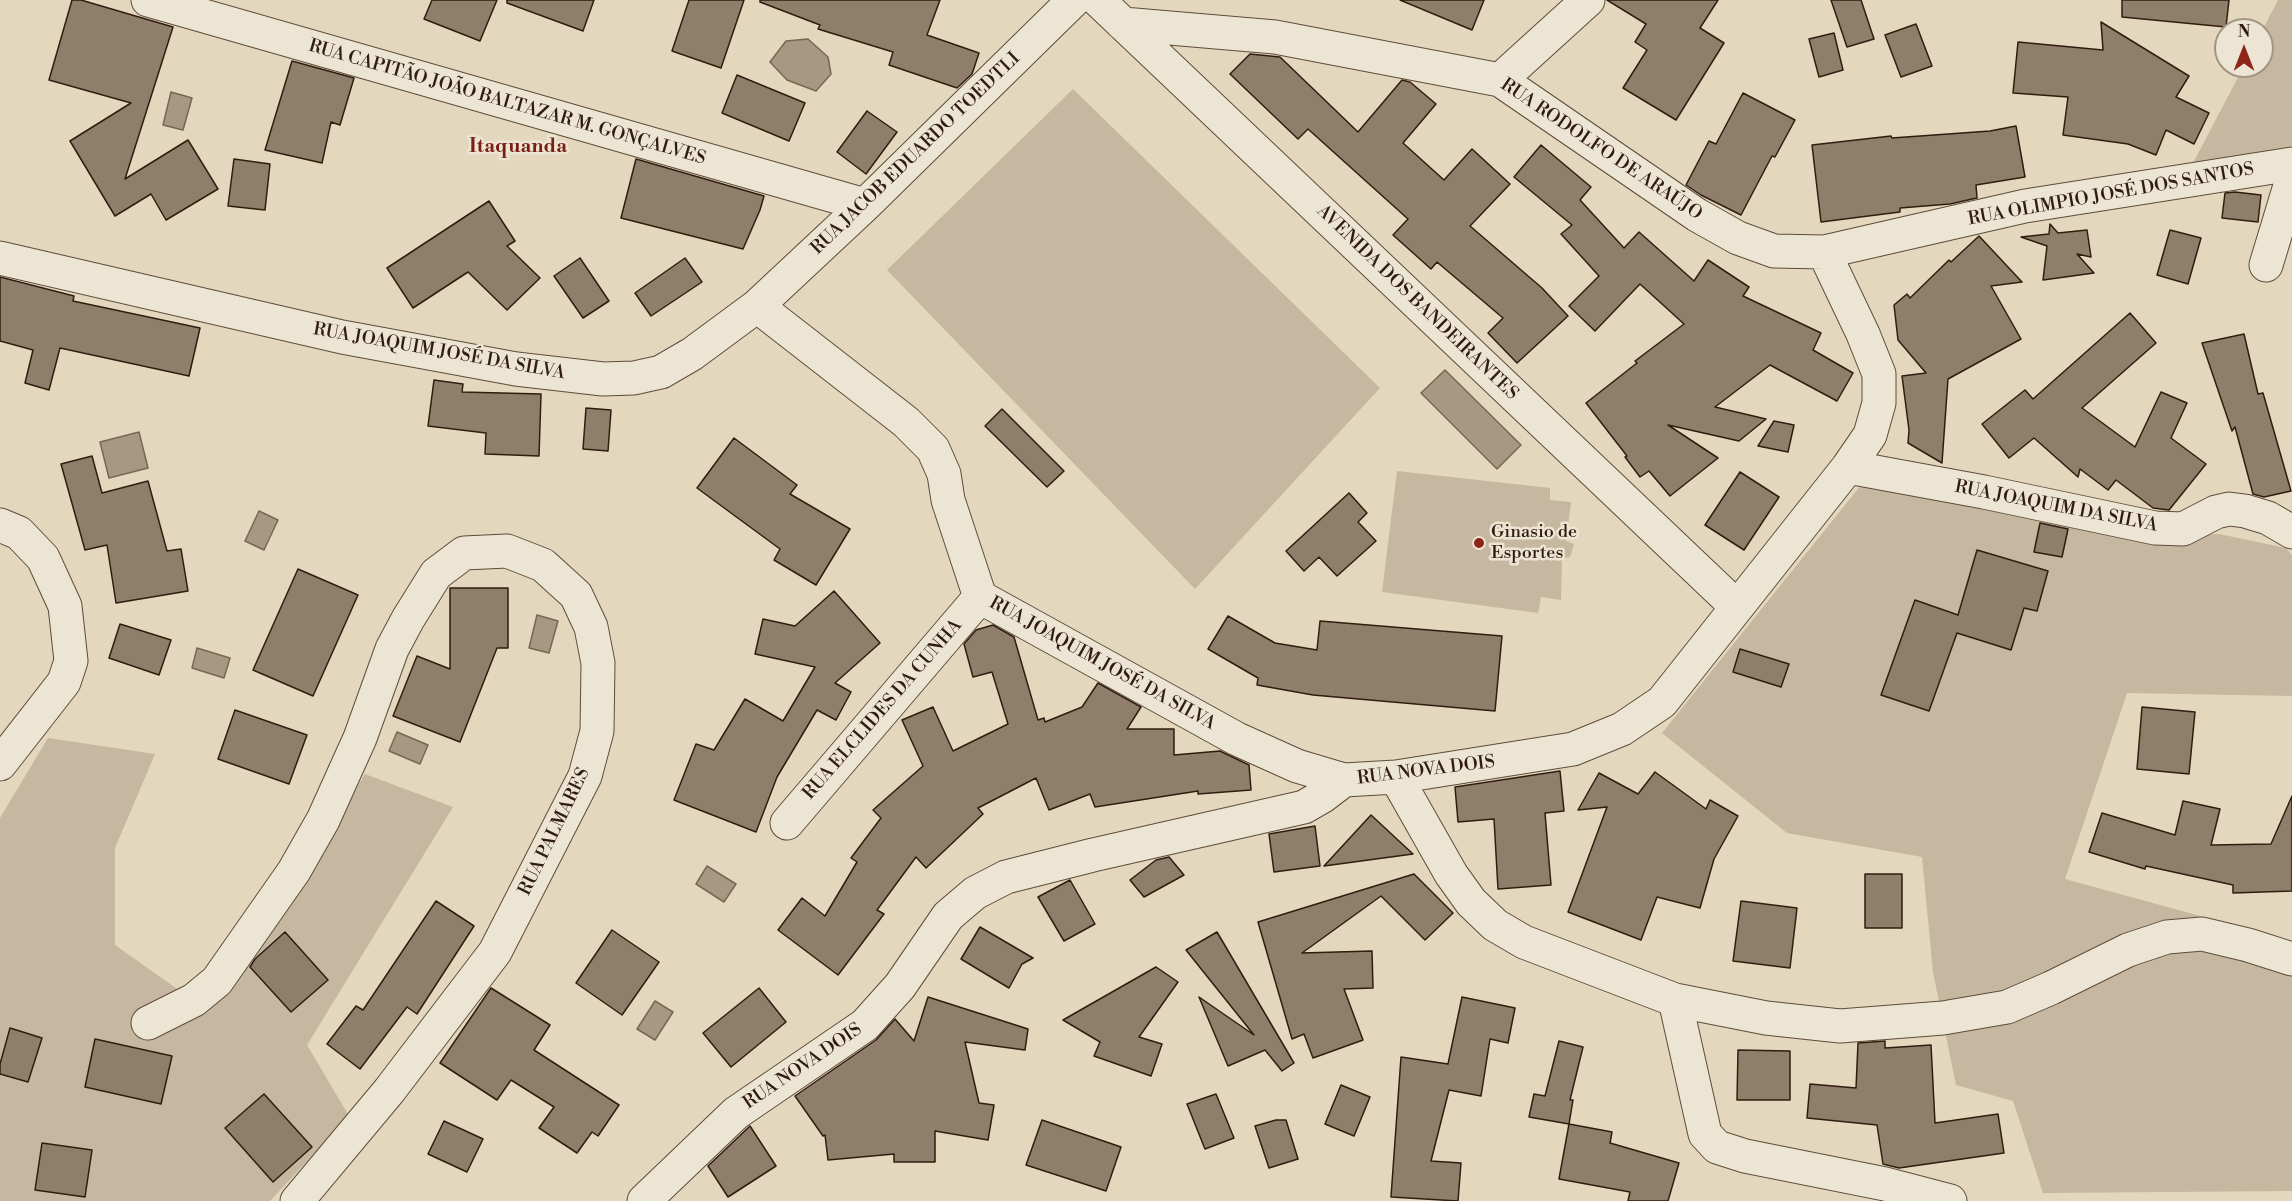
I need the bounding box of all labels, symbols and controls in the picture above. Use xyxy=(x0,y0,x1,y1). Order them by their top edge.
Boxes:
north arrow xyxy=(2214,18,2274,78)
text: N xyxy=(2238,22,2250,42)
street label: RUA CAPITÃO JOÃO BALTAZAR M. GONÇALVES xyxy=(306,36,708,170)
street label: RUA JACOB EDUARDO TOEDTLI xyxy=(807,48,1025,260)
street label: RUA RODOLFO DE ARAÚJO xyxy=(1496,74,1706,226)
district label: Itaquanda xyxy=(469,135,567,159)
street label: RUA OLIMPIO JOSÉ DOS SANTOS xyxy=(1966,159,2256,231)
street label: AVENIDA DOS BANDEIRANTES xyxy=(1312,201,1522,405)
street label: RUA JOAQUIM JOSÉ DA SILVA xyxy=(311,319,567,385)
street label: RUA JOAQUIM DA SILVA xyxy=(1953,477,2159,537)
place label: Ginasio de Esportes xyxy=(1491,522,1577,564)
marker: Ginasio de Esportes xyxy=(1472,536,1486,550)
street label: RUA JOAQUIM JOSÉ DA SILVA xyxy=(985,593,1219,735)
street label: RUA ELCLIDES DA CUNHA xyxy=(799,616,967,804)
street label: RUA NOVA DOIS xyxy=(1356,752,1496,790)
street label: RUA PALMARES xyxy=(515,765,595,899)
street label: RUA NOVA DOIS xyxy=(739,1019,867,1115)

